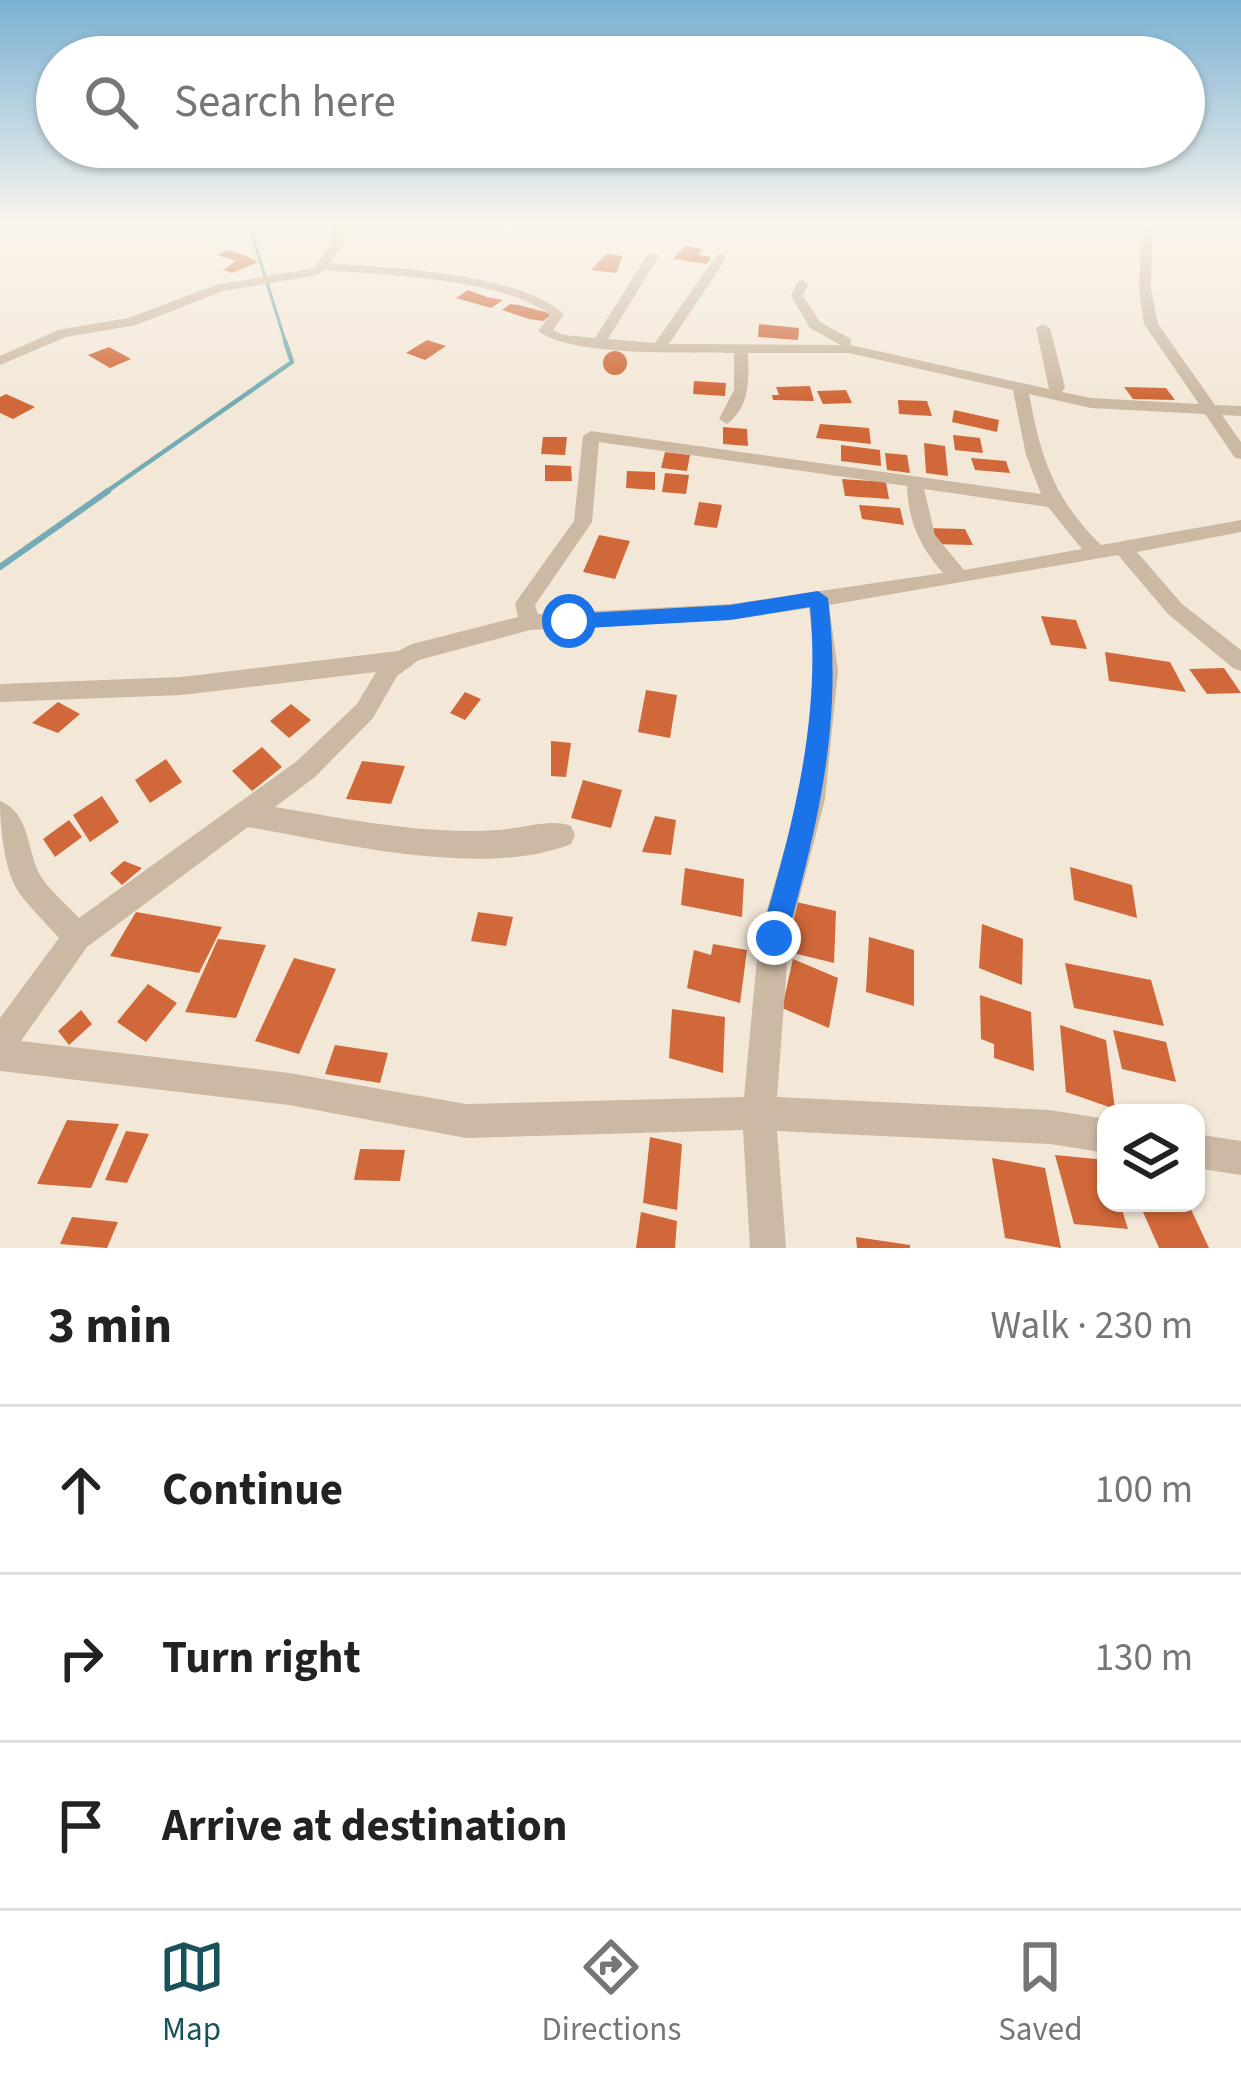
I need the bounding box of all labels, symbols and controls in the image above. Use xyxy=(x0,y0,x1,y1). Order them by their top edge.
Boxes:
search box xyxy=(36,36,1205,168)
icon: search xyxy=(78,69,144,135)
text: Search here xyxy=(174,70,396,134)
route start xyxy=(542,594,596,648)
route end xyxy=(747,911,801,965)
map controls xyxy=(1097,1104,1205,1212)
button: layers xyxy=(1097,1104,1205,1212)
text: 3 min xyxy=(48,1290,172,1362)
text: Walk · 230 m xyxy=(990,1298,1193,1354)
icon: ahead xyxy=(48,1457,114,1523)
text: Continue xyxy=(162,1458,343,1522)
text: 100 m xyxy=(1095,1462,1193,1518)
icon: right xyxy=(48,1625,114,1691)
text: Turn right xyxy=(162,1626,361,1690)
text: 130 m xyxy=(1095,1630,1193,1686)
icon: arrive xyxy=(48,1793,114,1859)
text: Arrive at destination xyxy=(162,1794,567,1858)
tab: Map xyxy=(159,1934,225,2053)
tab: Directions xyxy=(542,1934,681,2053)
tab: Saved xyxy=(998,1934,1082,2053)

